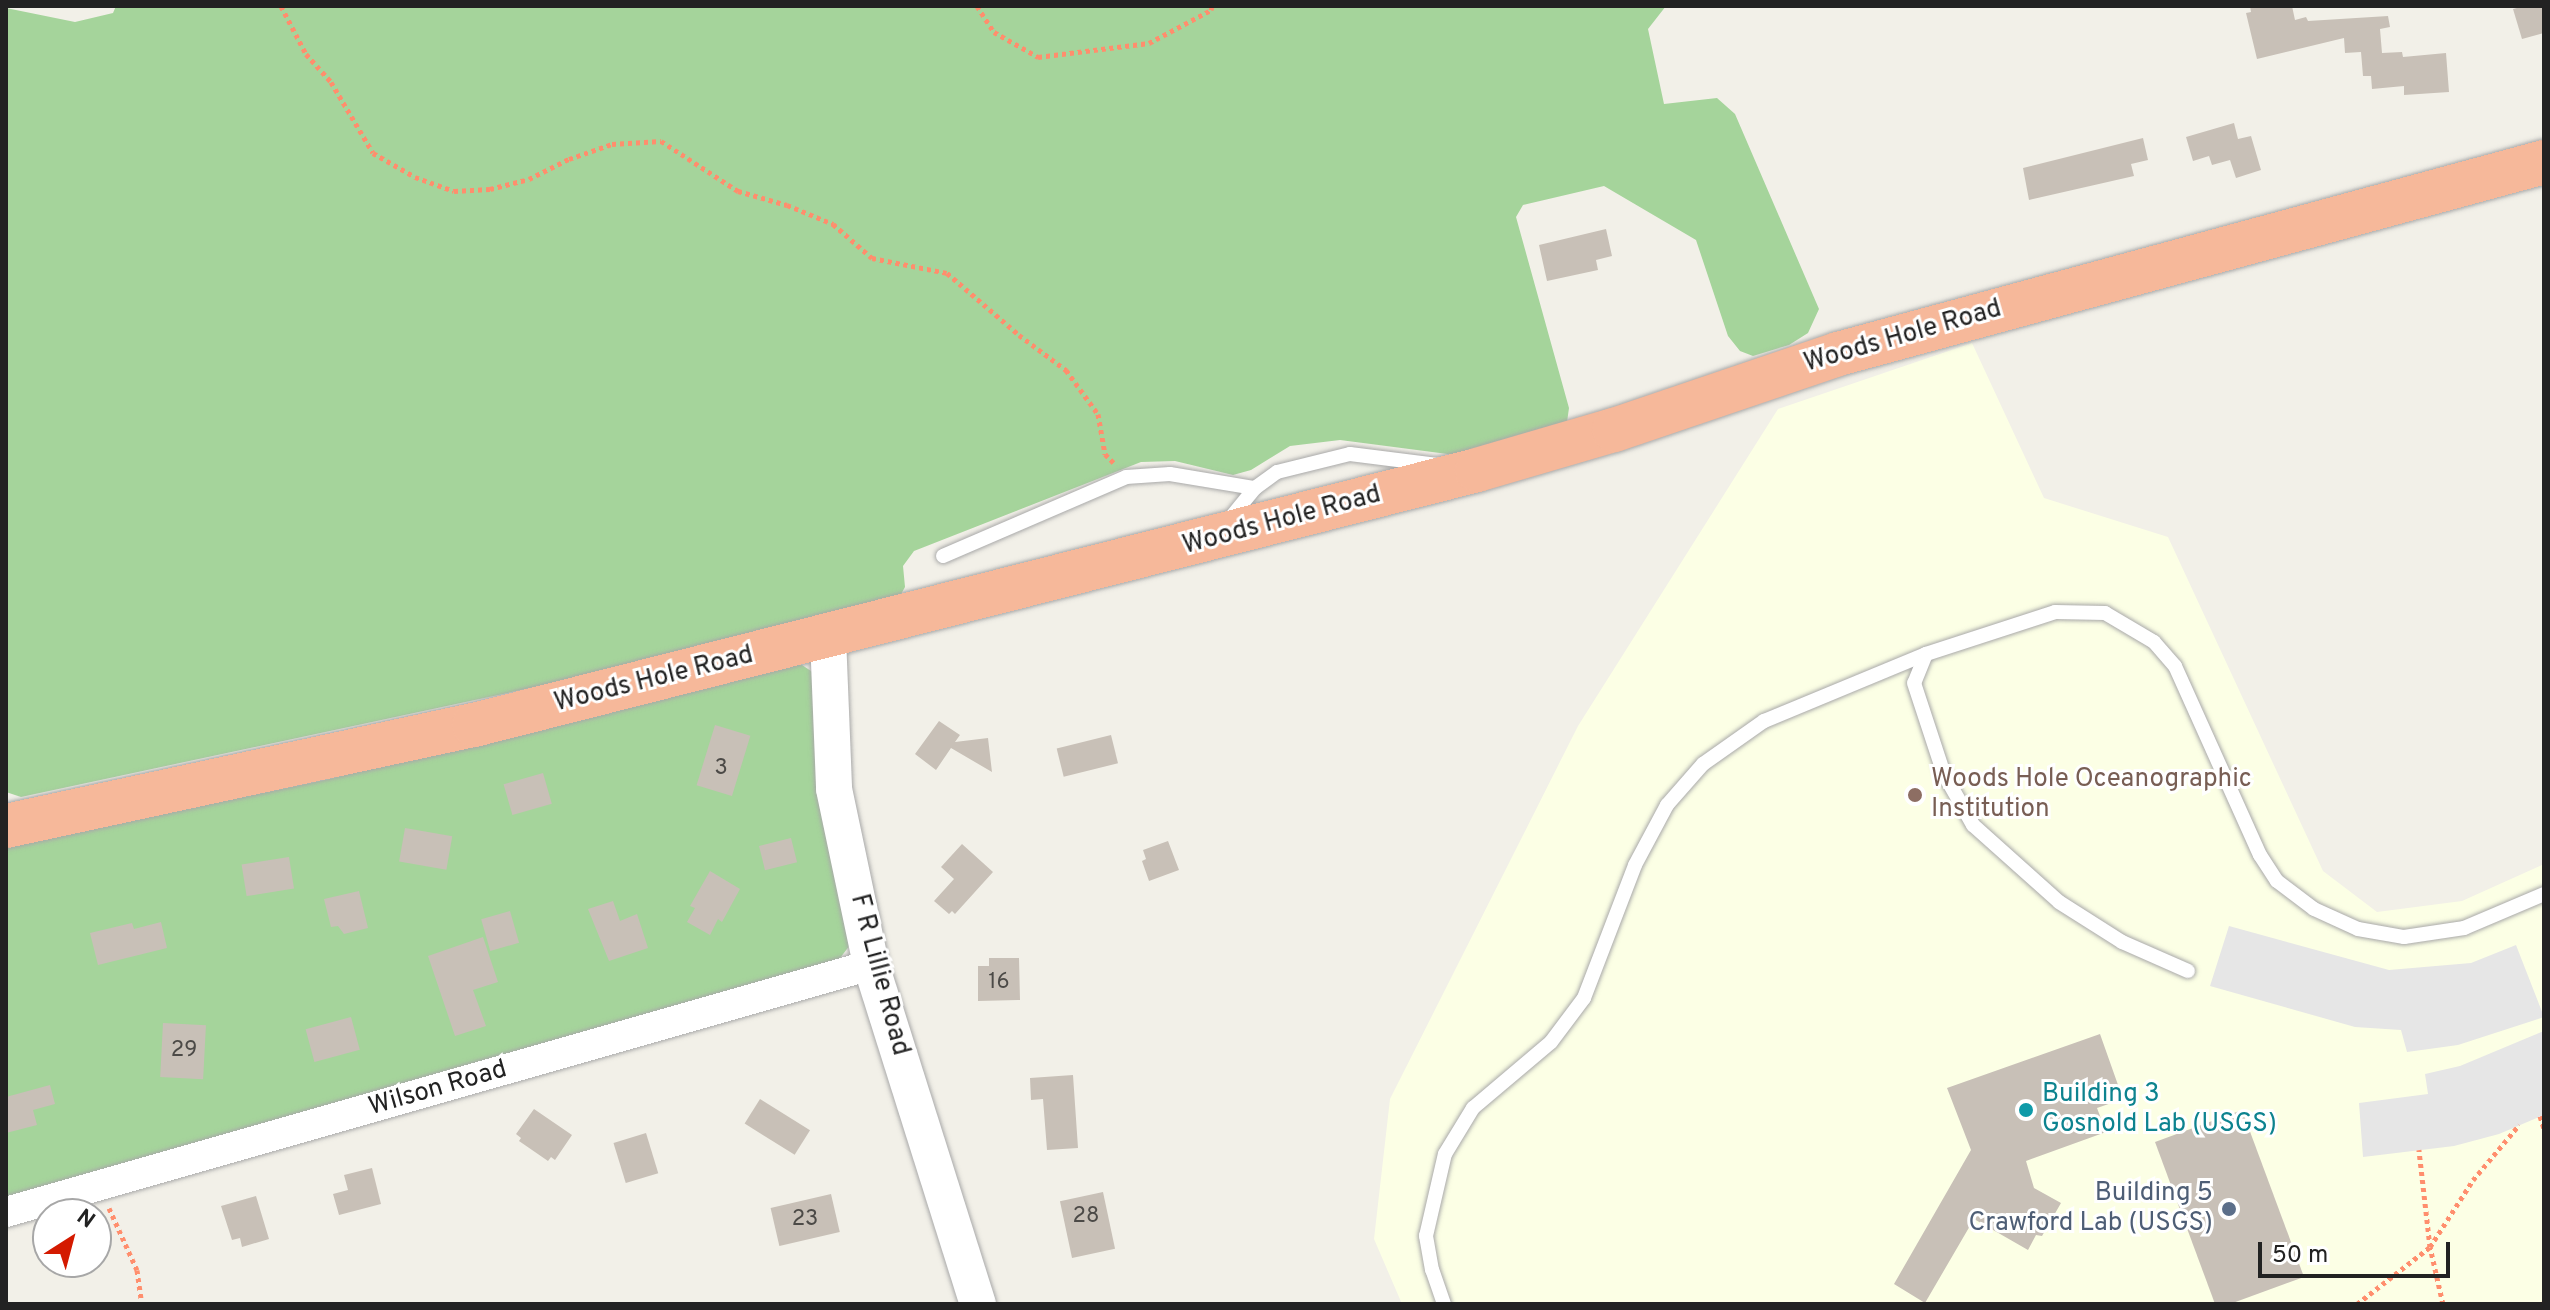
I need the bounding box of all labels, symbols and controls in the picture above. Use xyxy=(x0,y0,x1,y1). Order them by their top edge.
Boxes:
street label: Woods Hole Road xyxy=(1801,294,2005,380)
street label: Woods Hole Road xyxy=(1179,480,1385,562)
street label: Woods Hole Road xyxy=(551,640,757,720)
house number: 3 xyxy=(714,756,728,782)
place label: Woods Hole Oceanographic Institution xyxy=(1931,764,2252,826)
marker: Woods Hole Oceanographic Institution xyxy=(1906,786,1924,804)
street label: F R Lillie Road xyxy=(842,891,916,1059)
house number: 16 xyxy=(988,970,1010,996)
house number: 29 xyxy=(171,1038,197,1064)
street label: Wilson Road xyxy=(365,1054,511,1124)
place label: Building 3 Gosnold Lab (USGS) xyxy=(2042,1079,2277,1140)
marker: Building 3 Gosnold Lab (USGS) xyxy=(2017,1101,2035,1119)
place label: Building 5 Crawford Lab (USGS) xyxy=(1969,1178,2213,1240)
north arrow xyxy=(32,1198,112,1278)
marker: Building 5 Crawford Lab (USGS) xyxy=(2220,1200,2238,1218)
text: N xyxy=(71,1204,100,1235)
house number: 28 xyxy=(1073,1204,1099,1230)
house number: 23 xyxy=(792,1207,818,1233)
scale bar xyxy=(2262,1226,2454,1276)
text: 50 m xyxy=(2272,1241,2328,1271)

